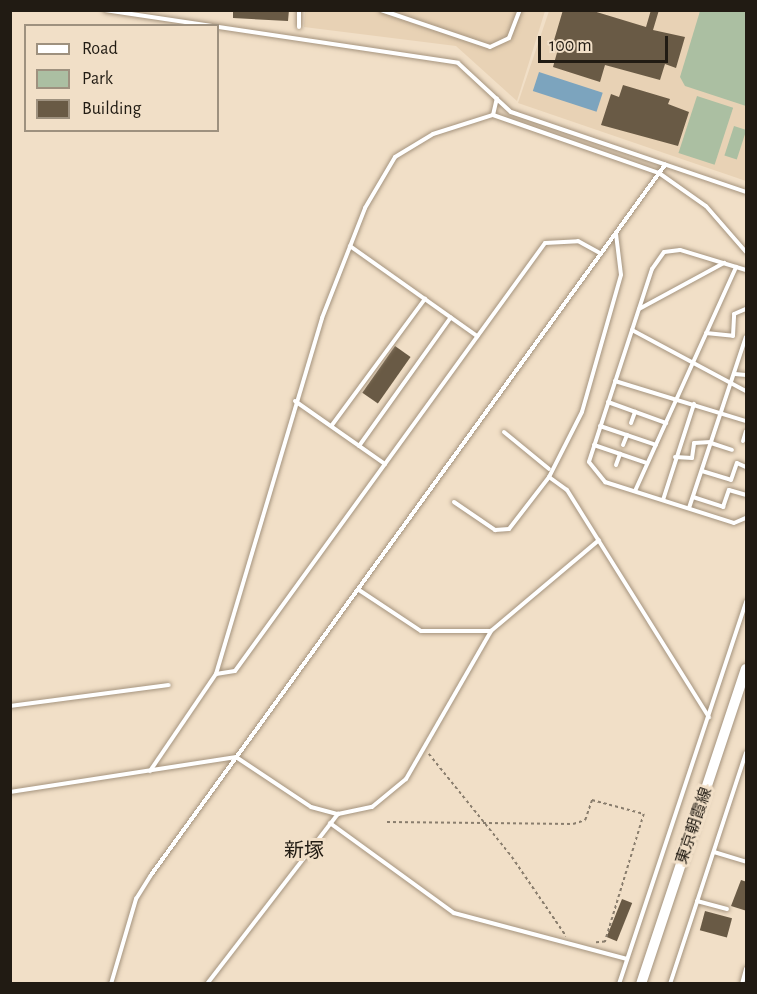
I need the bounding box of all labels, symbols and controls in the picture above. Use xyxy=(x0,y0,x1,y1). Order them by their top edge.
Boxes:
legend xyxy=(24,24,219,132)
scale bar xyxy=(541,24,672,62)
text: 100 m xyxy=(549,37,592,55)
text: Road xyxy=(82,40,118,58)
text: Park xyxy=(82,70,113,88)
text: Building xyxy=(82,100,141,118)
street label: 東京朝霞線 xyxy=(672,785,716,867)
district label: 新塚 xyxy=(284,839,324,863)

